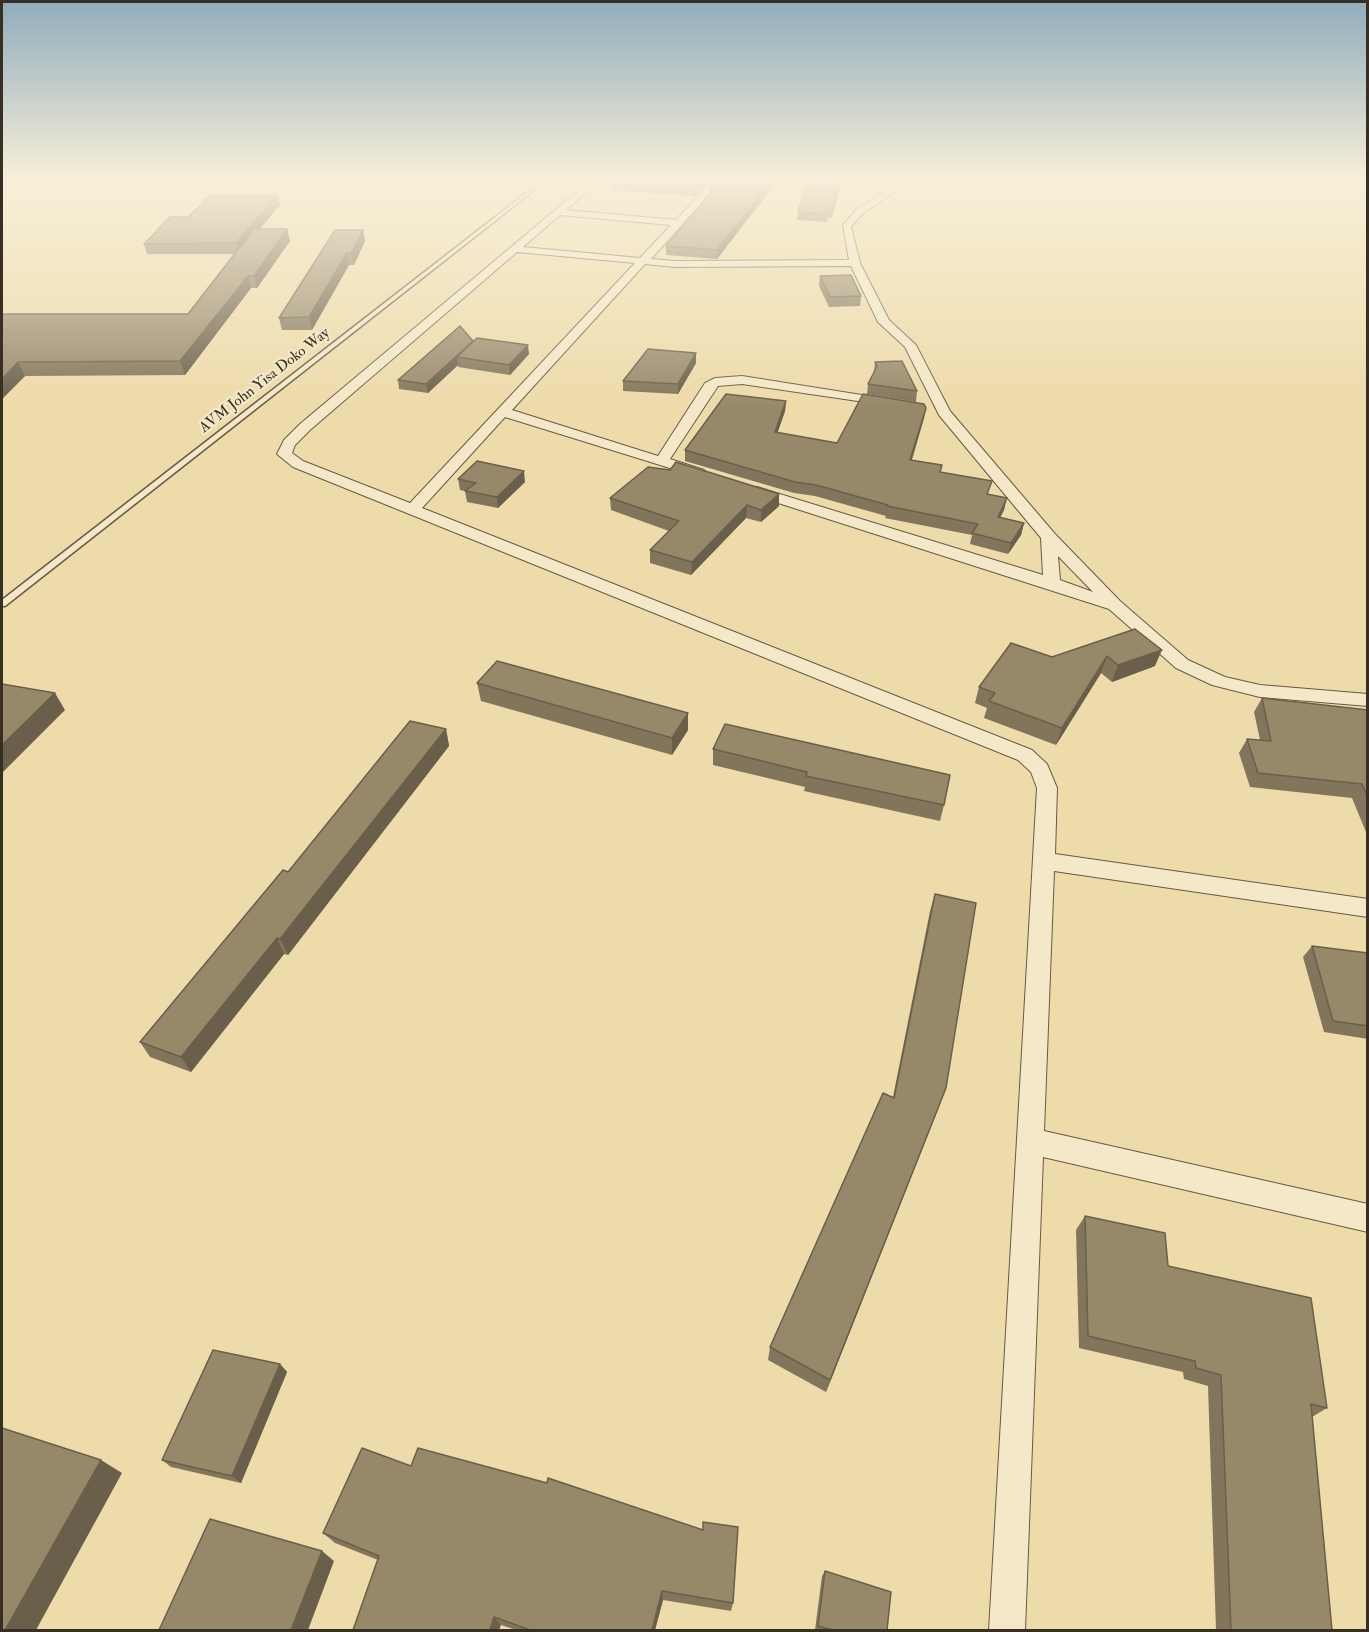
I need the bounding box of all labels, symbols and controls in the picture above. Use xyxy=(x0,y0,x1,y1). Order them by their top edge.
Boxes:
street label: AVM John Yisa Doko Way xyxy=(196,325,334,437)

